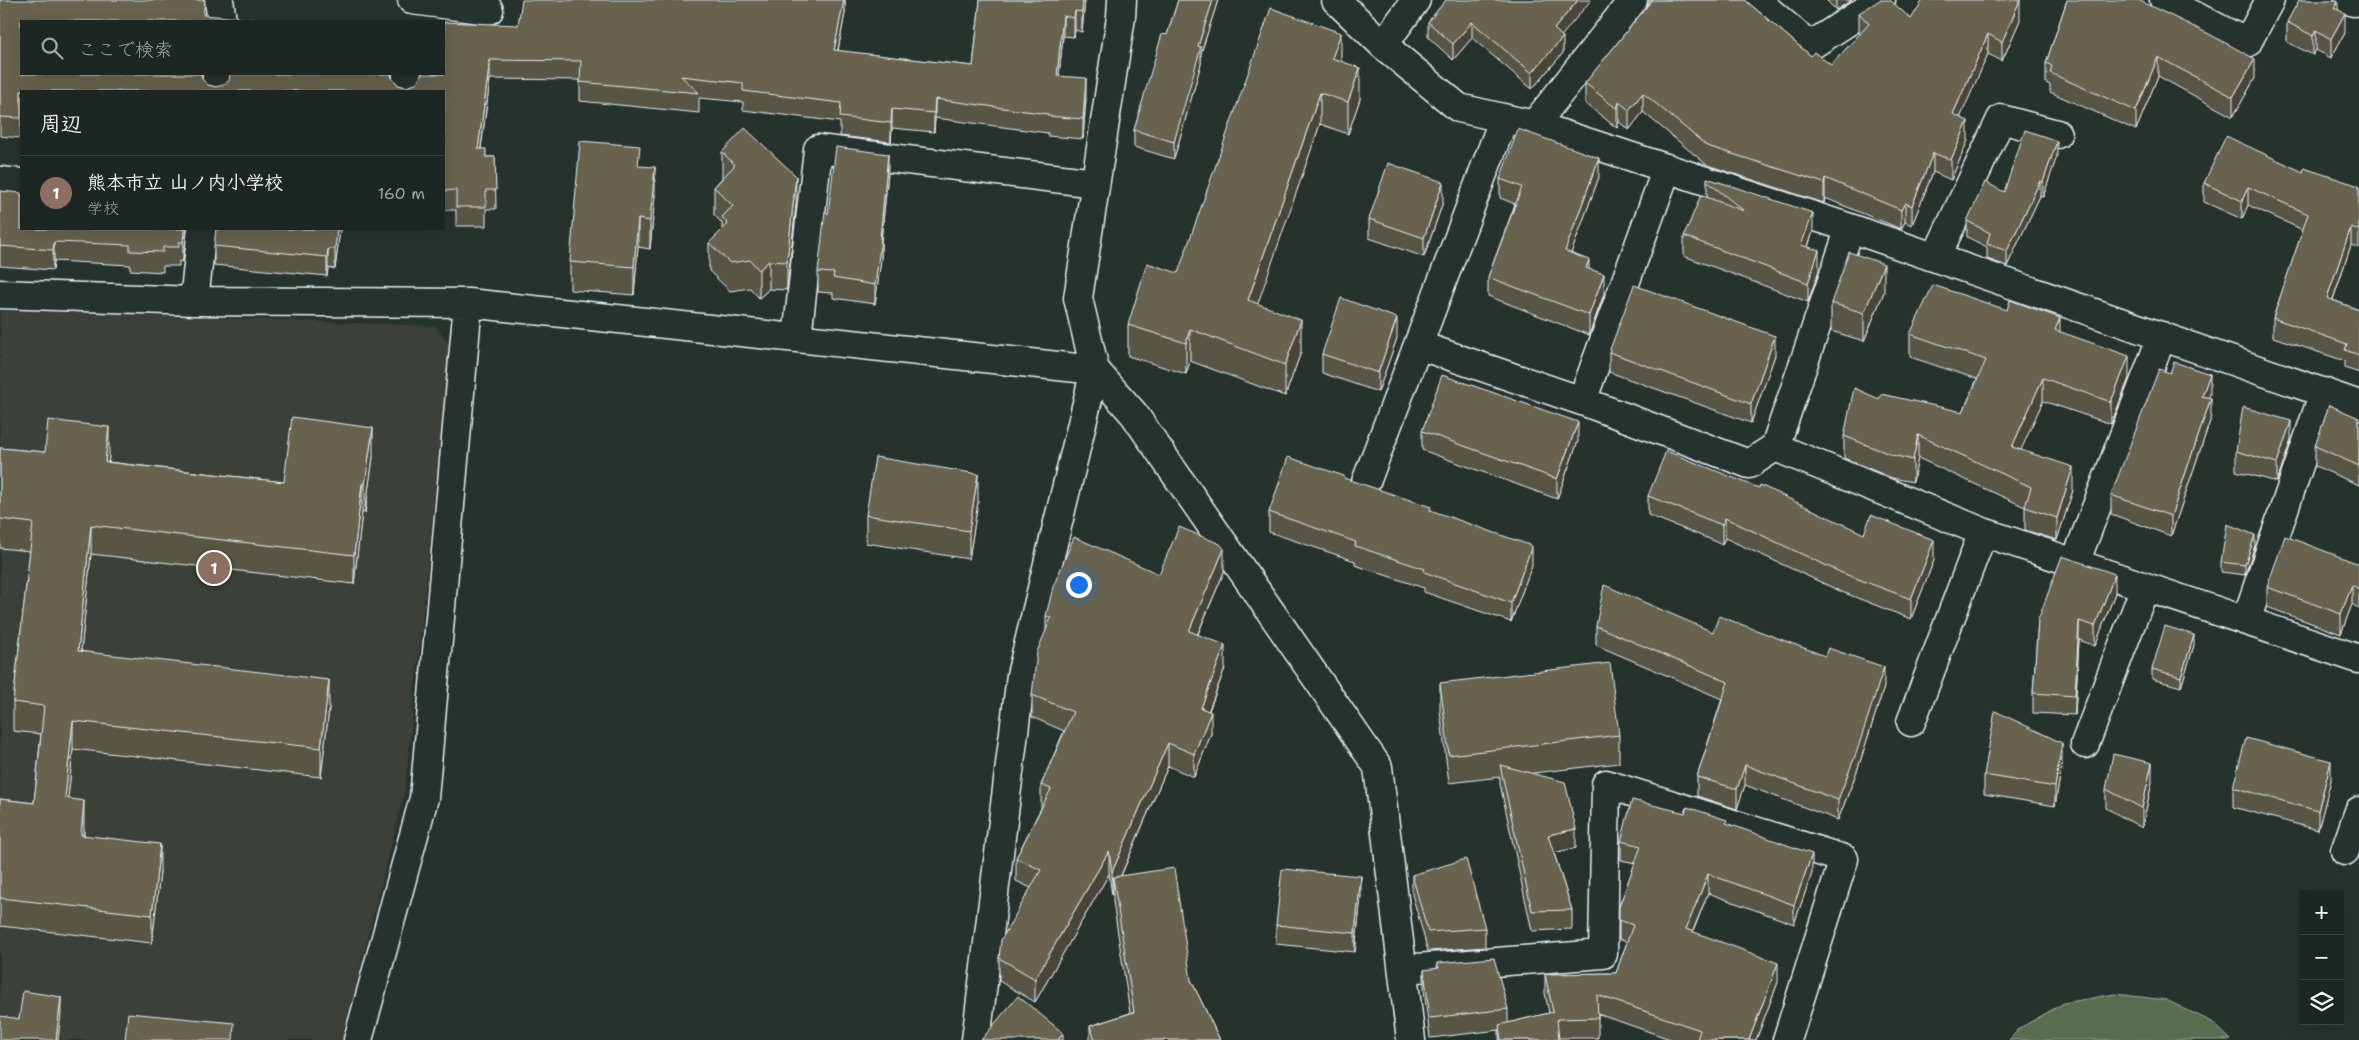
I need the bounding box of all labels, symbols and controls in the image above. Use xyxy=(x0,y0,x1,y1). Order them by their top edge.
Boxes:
search box xyxy=(20,20,445,75)
icon: search xyxy=(38,34,66,62)
text: ここで検索 xyxy=(78,37,173,62)
text: 周辺 xyxy=(40,110,82,138)
text: 熊本市立 山ノ内小学校 xyxy=(87,170,284,195)
text: 1 xyxy=(52,183,60,204)
text: 160 m xyxy=(378,183,425,204)
text: 学校 xyxy=(87,198,119,219)
pin: 1 xyxy=(198,549,230,587)
your location xyxy=(1066,572,1092,598)
map controls xyxy=(2299,890,2344,1025)
button: + xyxy=(2299,890,2344,935)
button: − xyxy=(2299,935,2344,980)
button: layers xyxy=(2299,980,2344,1025)

